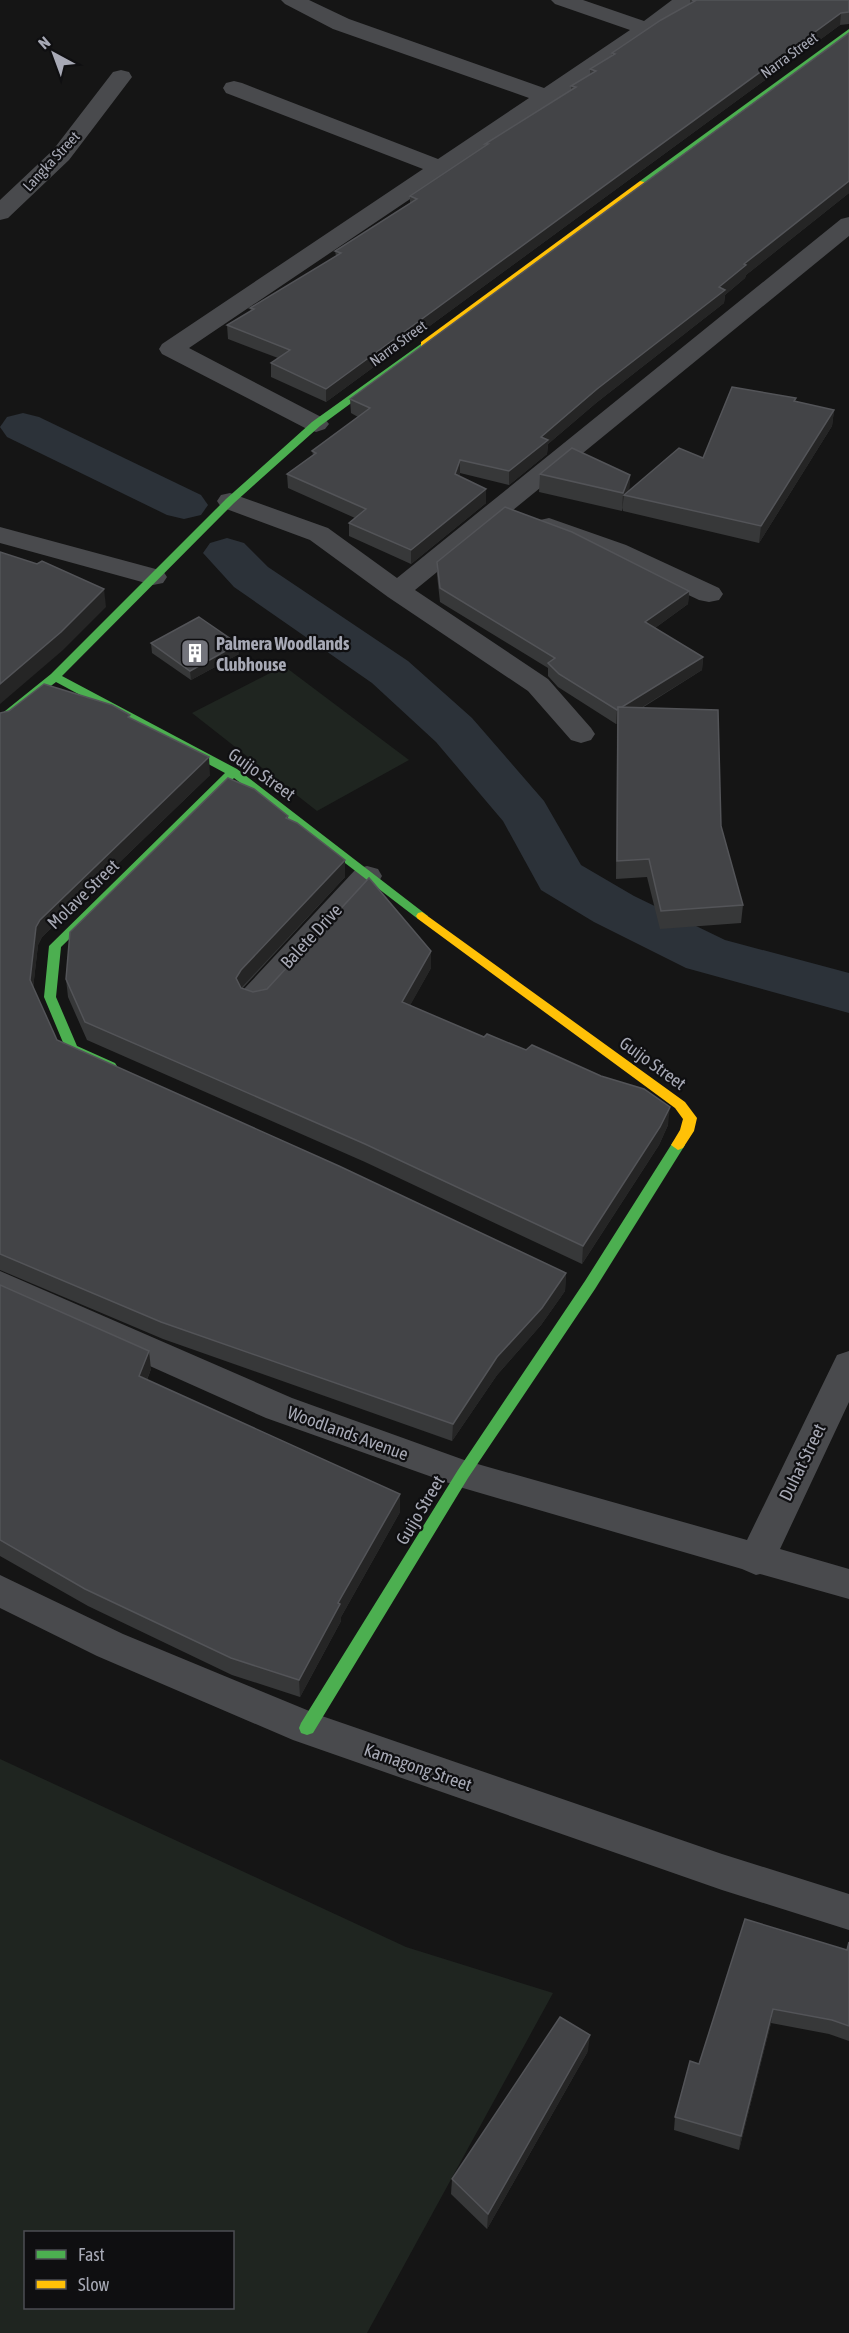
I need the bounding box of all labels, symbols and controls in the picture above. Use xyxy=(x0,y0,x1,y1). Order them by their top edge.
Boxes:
north arrow xyxy=(24,24,84,84)
street label: Narra Street xyxy=(757,29,821,81)
text: N xyxy=(35,33,54,53)
street label: Langka Street xyxy=(19,128,83,194)
street label: Narra Street xyxy=(366,317,430,369)
place label: Palmera Woodlands Clubhouse xyxy=(216,633,350,675)
building icon: Palmera Woodlands Clubhouse xyxy=(179,637,211,669)
street label: Guijo Street xyxy=(224,743,300,805)
street label: Molave Street xyxy=(43,855,123,933)
street label: Balete Drive xyxy=(276,899,346,973)
street label: Guijo Street xyxy=(616,1032,690,1094)
street label: Woodlands Avenue xyxy=(285,1401,411,1465)
street label: Duhat Street xyxy=(774,1420,830,1504)
street label: Guijo Street xyxy=(391,1472,449,1548)
street label: Kamagong Street xyxy=(361,1739,475,1795)
legend xyxy=(24,2231,234,2309)
text: Fast xyxy=(78,2244,105,2265)
text: Slow xyxy=(78,2274,109,2295)

